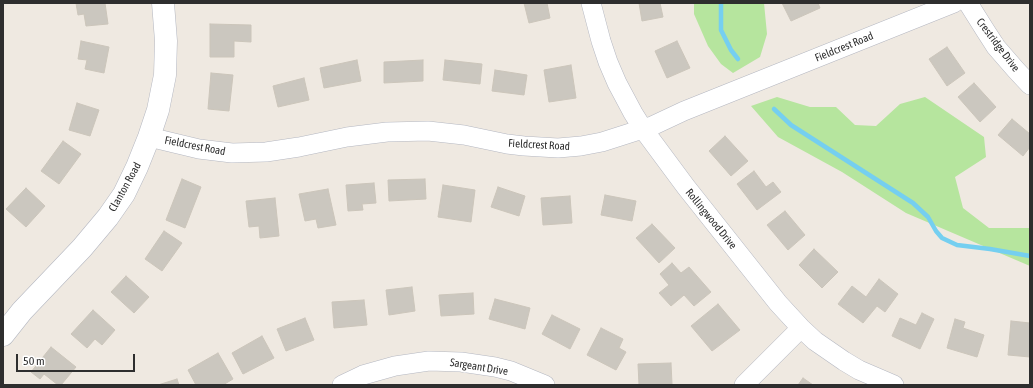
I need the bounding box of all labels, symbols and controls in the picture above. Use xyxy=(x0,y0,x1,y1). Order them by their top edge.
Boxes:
street label: Crestridge Drive xyxy=(974,16,1022,74)
street label: Fieldcrest Road xyxy=(813,29,875,65)
street label: Fieldcrest Road xyxy=(163,134,227,158)
street label: Fieldcrest Road xyxy=(508,137,570,153)
street label: Clanton Road xyxy=(106,160,144,214)
street label: Rollingwood Drive xyxy=(683,186,739,252)
scale bar xyxy=(18,346,137,372)
text: 50 m xyxy=(23,354,45,368)
street label: Sargeant Drive xyxy=(449,356,509,378)

